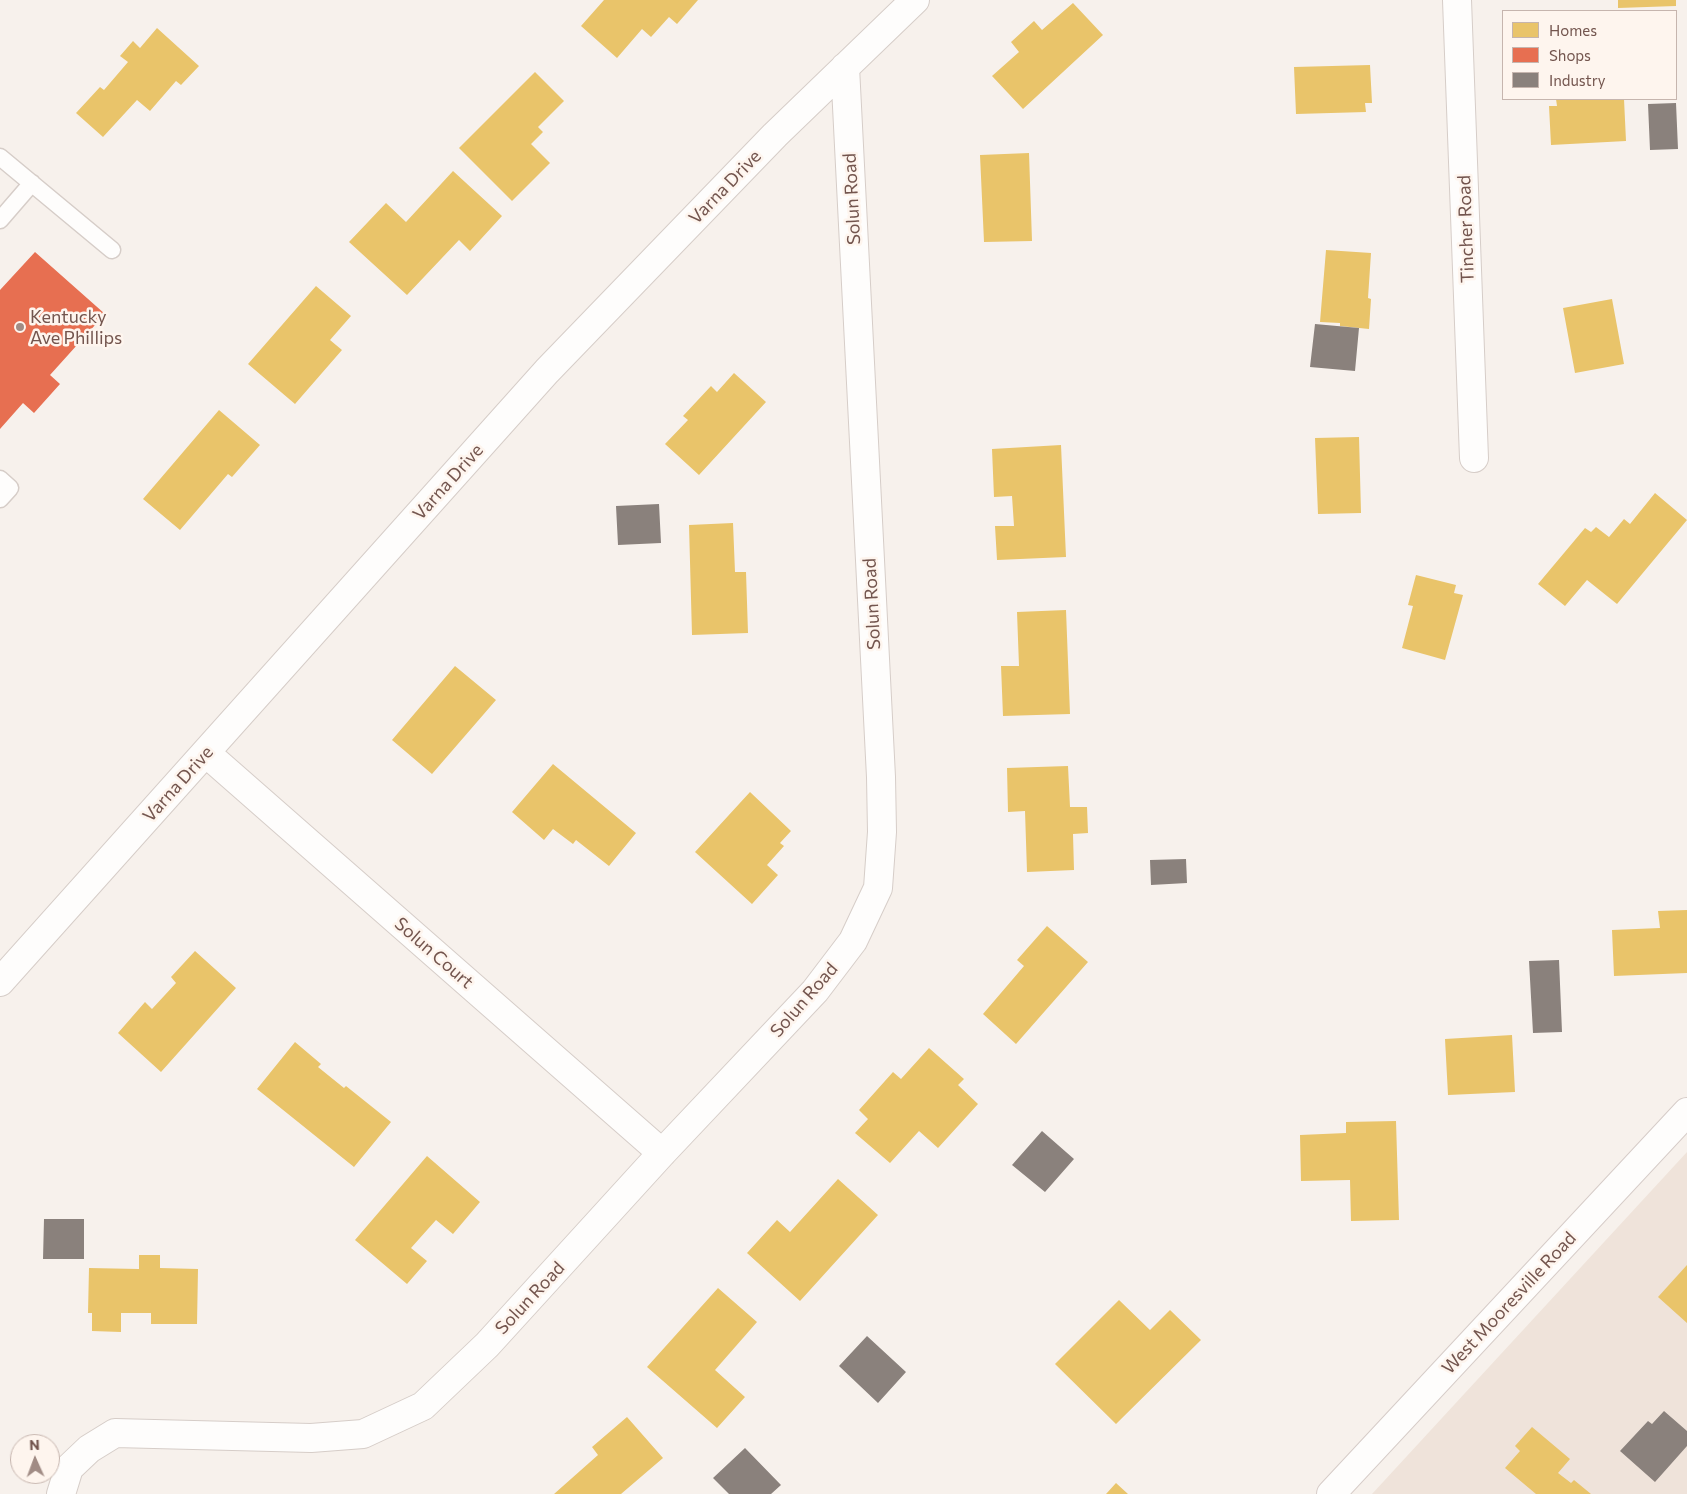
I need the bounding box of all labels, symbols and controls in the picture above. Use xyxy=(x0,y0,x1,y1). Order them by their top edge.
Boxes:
legend xyxy=(1502,10,1677,100)
text: Homes xyxy=(1549,21,1597,39)
text: Shops xyxy=(1549,46,1591,64)
text: Industry xyxy=(1549,71,1606,89)
street label: Varna Drive xyxy=(684,145,766,229)
street label: Solun Road xyxy=(839,153,865,245)
street label: Tincher Road xyxy=(1453,175,1479,283)
place label: Kentucky Ave Phillips xyxy=(30,306,122,348)
marker: Kentucky Ave Phillips xyxy=(14,321,26,333)
street label: Varna Drive xyxy=(408,440,488,524)
street label: Solun Road xyxy=(859,558,885,650)
street label: Varna Drive xyxy=(138,742,218,826)
street label: Solun Court xyxy=(390,913,478,993)
street label: Solun Road xyxy=(766,958,842,1042)
street label: West Mooresville Road xyxy=(1437,1227,1581,1379)
street label: Solun Road xyxy=(491,1257,569,1339)
north arrow xyxy=(10,1434,60,1484)
text: N xyxy=(29,1436,40,1453)

